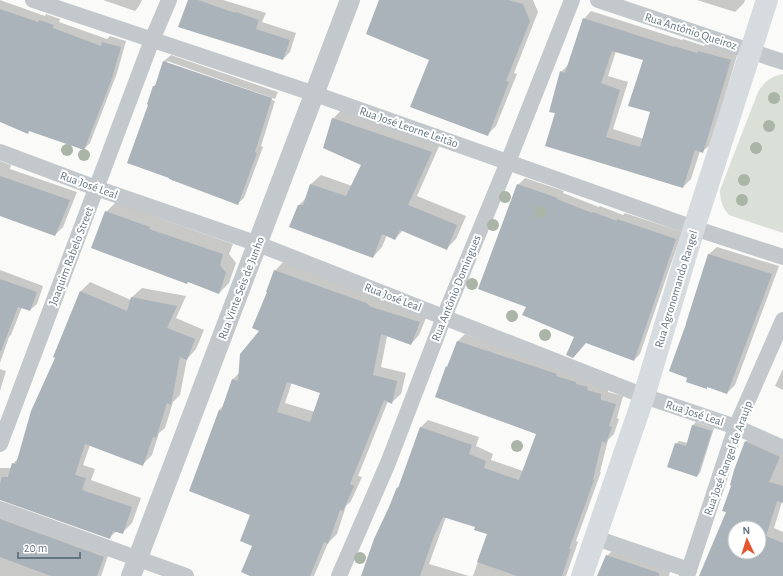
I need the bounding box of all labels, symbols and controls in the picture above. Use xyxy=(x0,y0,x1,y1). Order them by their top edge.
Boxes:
street label: Rua Antônio Queiroz xyxy=(643,10,739,53)
street label: Rua José Leorne Leitão xyxy=(358,104,460,150)
street label: Rua José Leal xyxy=(59,169,119,201)
street label: Joaquim Rabelo Street xyxy=(47,205,95,307)
street label: Rua Agronomando Rangel xyxy=(652,229,700,349)
street label: Rua Antônio Domingues xyxy=(429,233,483,343)
street label: Rua Vinte Seis de Junho xyxy=(216,235,266,341)
street label: Rua José Leal xyxy=(363,281,423,313)
street label: Rua José Leal xyxy=(664,398,726,428)
street label: Rua José Rangel de Araujp xyxy=(702,399,755,517)
north arrow xyxy=(727,520,767,560)
text: N xyxy=(742,525,751,536)
scale bar xyxy=(18,534,80,560)
text: 20 m xyxy=(24,542,47,554)

